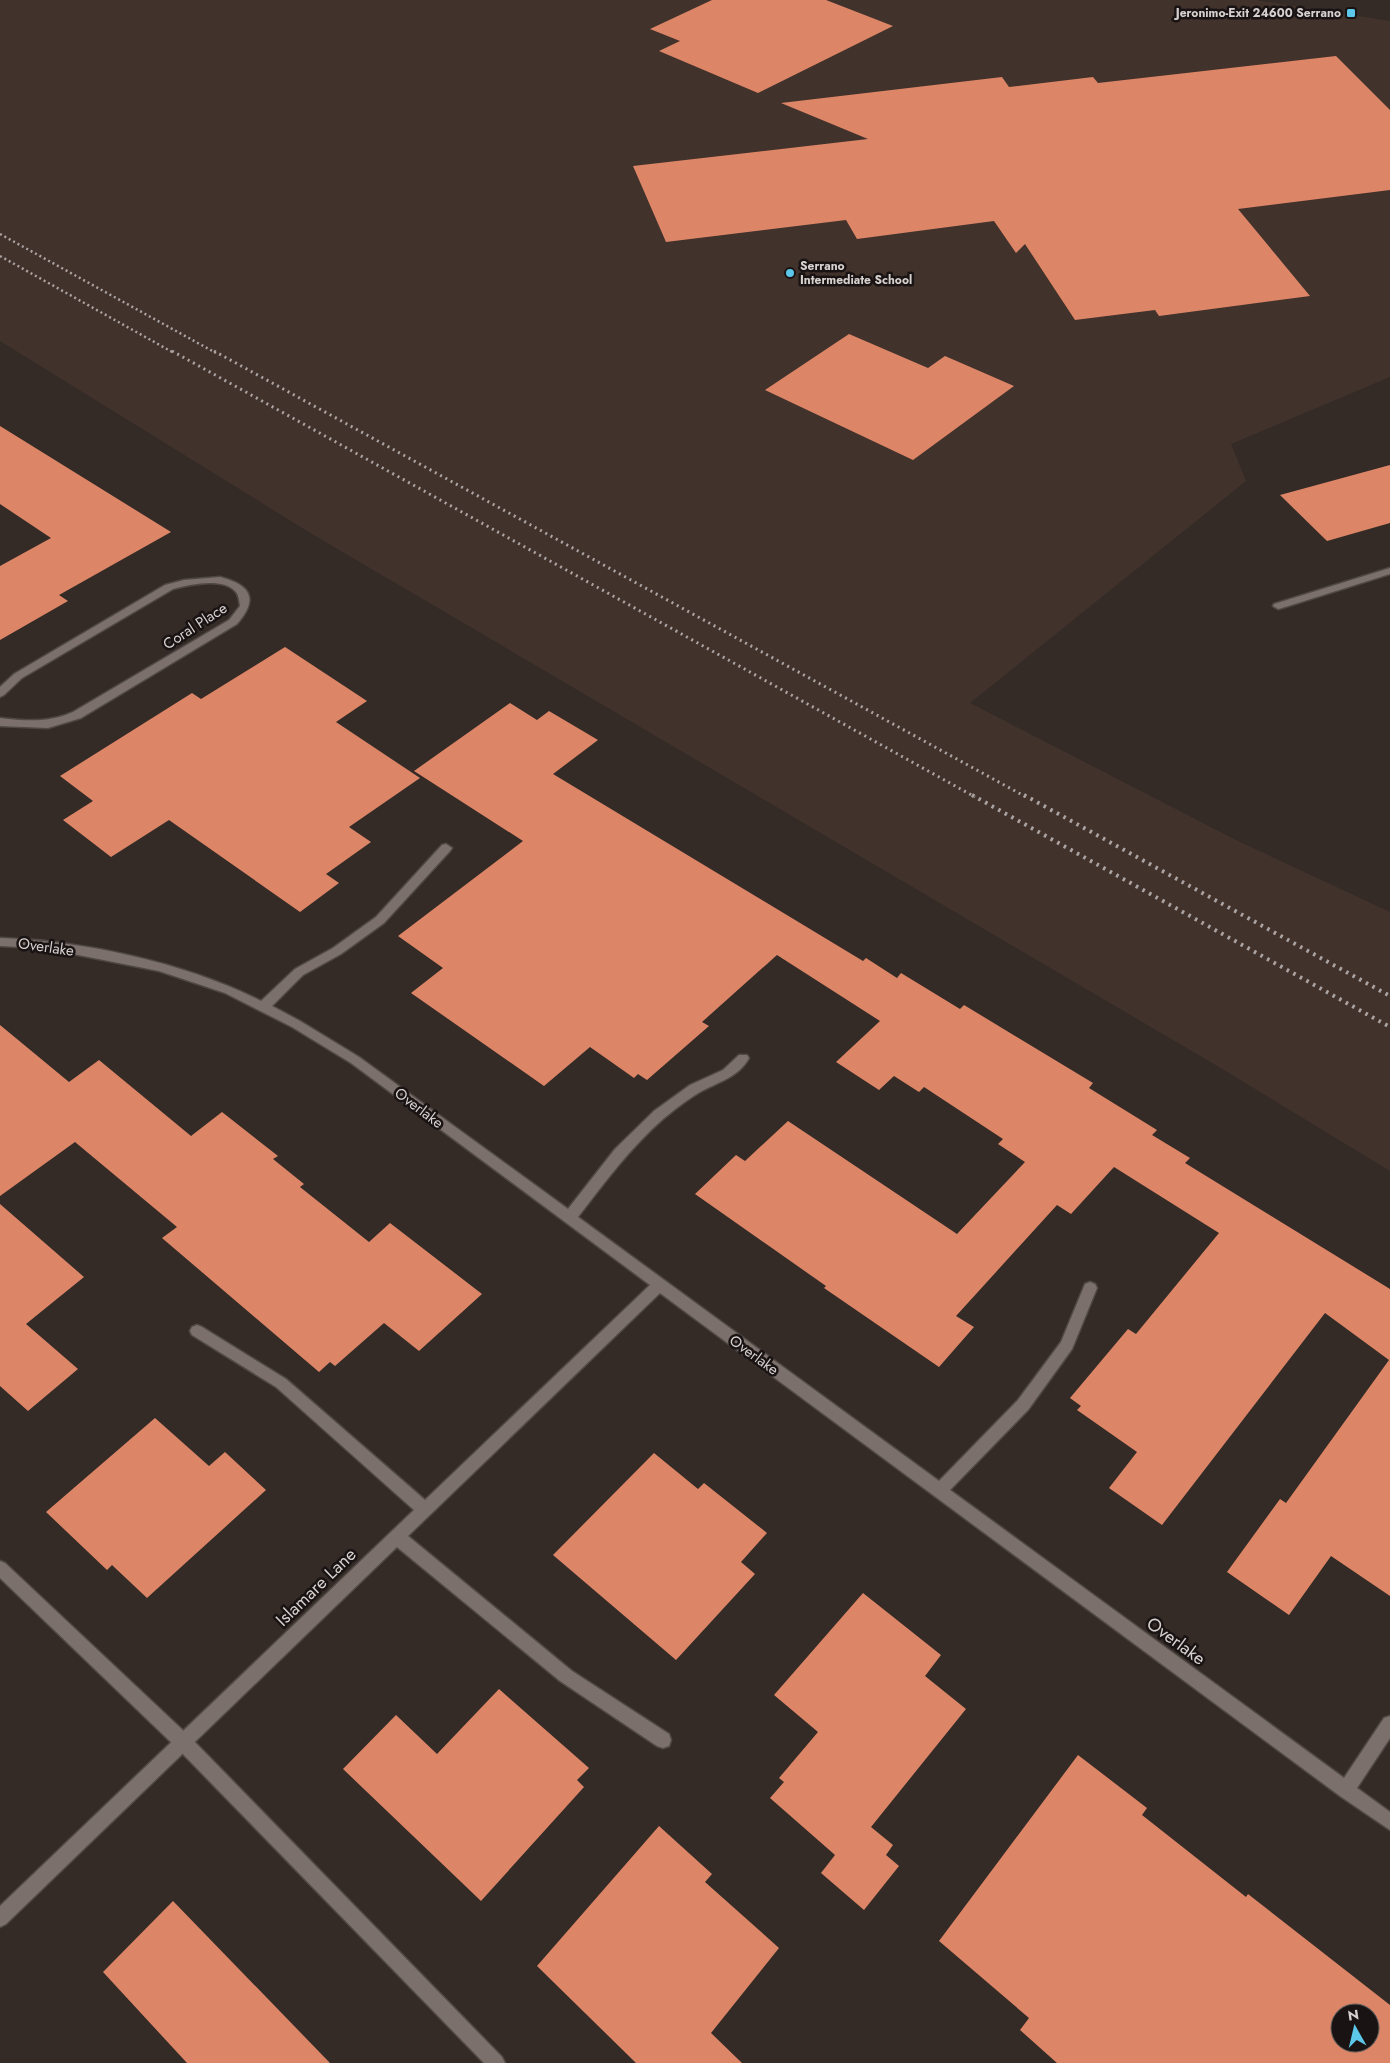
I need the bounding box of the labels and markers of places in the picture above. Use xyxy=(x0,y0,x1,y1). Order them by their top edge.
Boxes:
place label: Jeronimo-Exit 24600 Serrano xyxy=(1174,4,1341,22)
marker: Jeronimo-Exit 24600 Serrano xyxy=(1345,7,1357,19)
place label: Serrano Intermediate School xyxy=(800,257,912,289)
marker: Serrano Intermediate School xyxy=(784,267,796,279)

